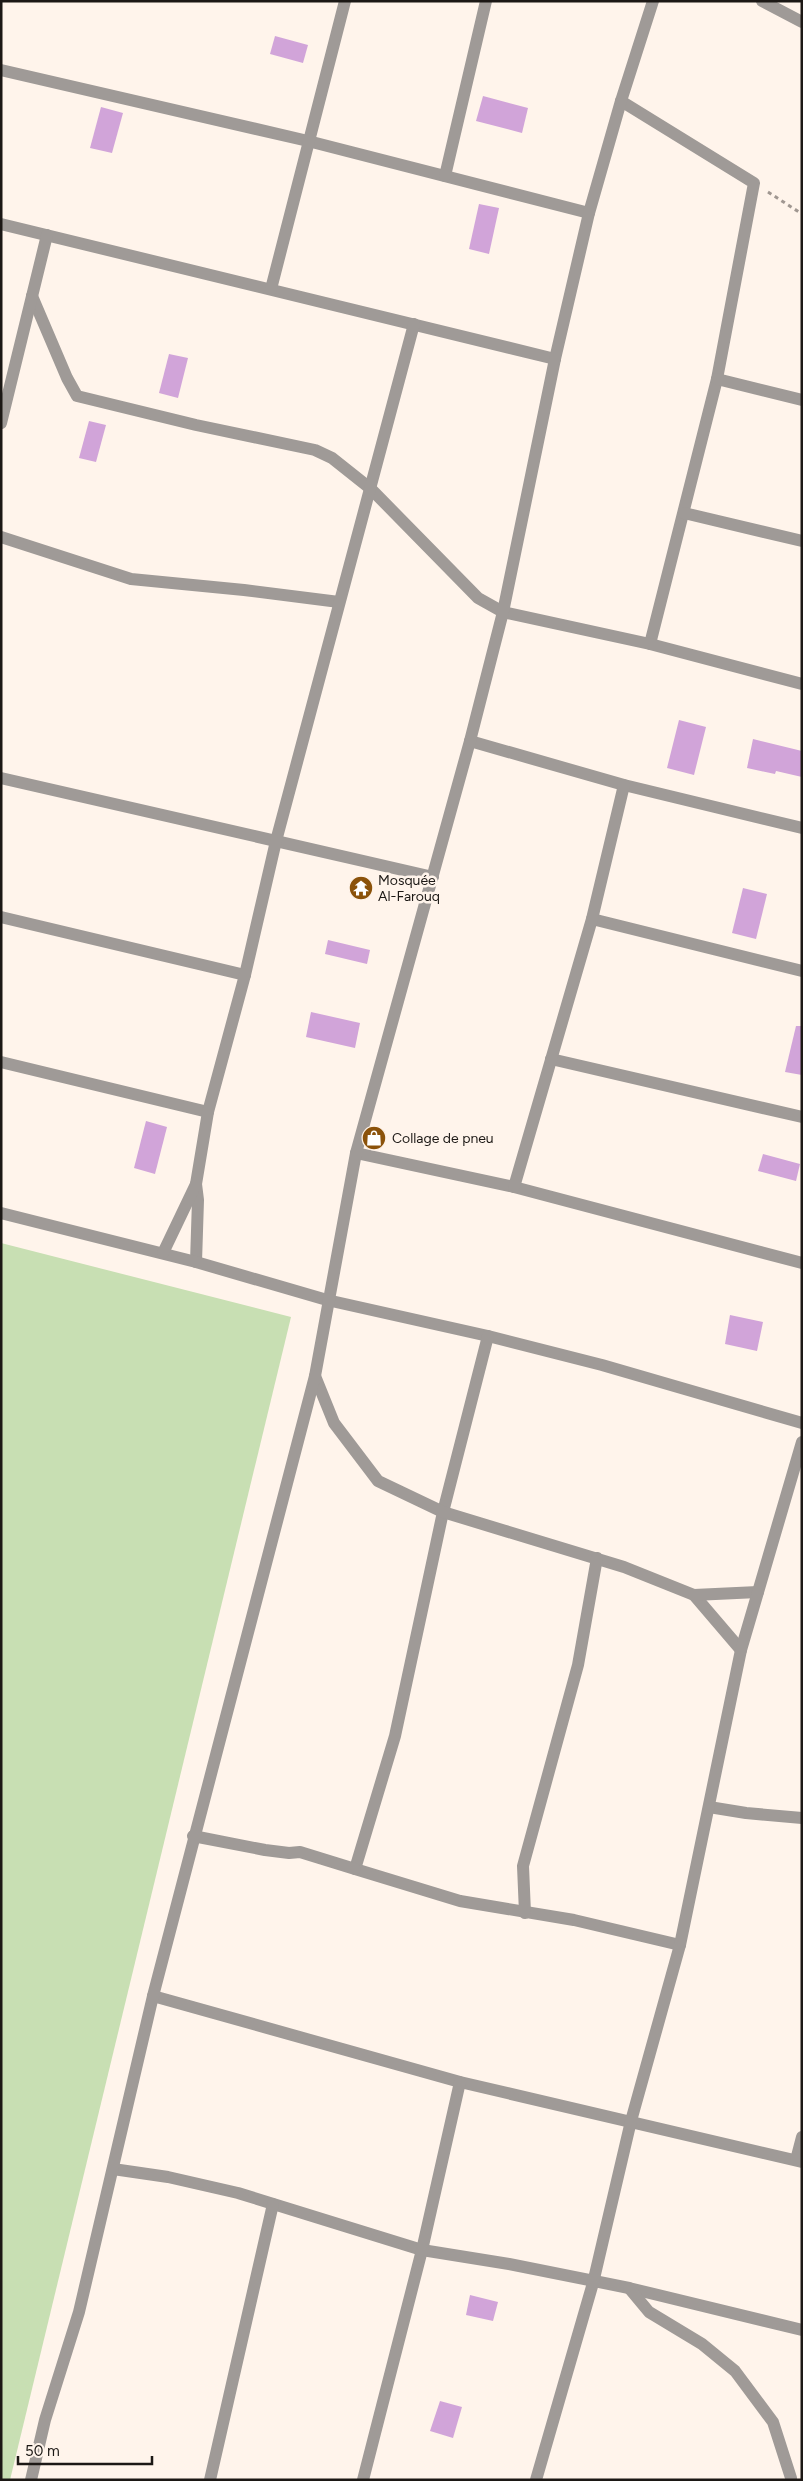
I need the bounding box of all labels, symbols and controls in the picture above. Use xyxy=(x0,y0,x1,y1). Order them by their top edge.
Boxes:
place label: Mosquée Al-Farouq xyxy=(378,872,440,905)
temple icon: Mosquée Al-Farouq xyxy=(348,875,374,901)
shop icon: Collage de pneu xyxy=(361,1125,387,1151)
place label: Collage de pneu xyxy=(392,1130,494,1147)
scale bar xyxy=(18,2434,151,2466)
text: 50 m xyxy=(25,2442,60,2460)

